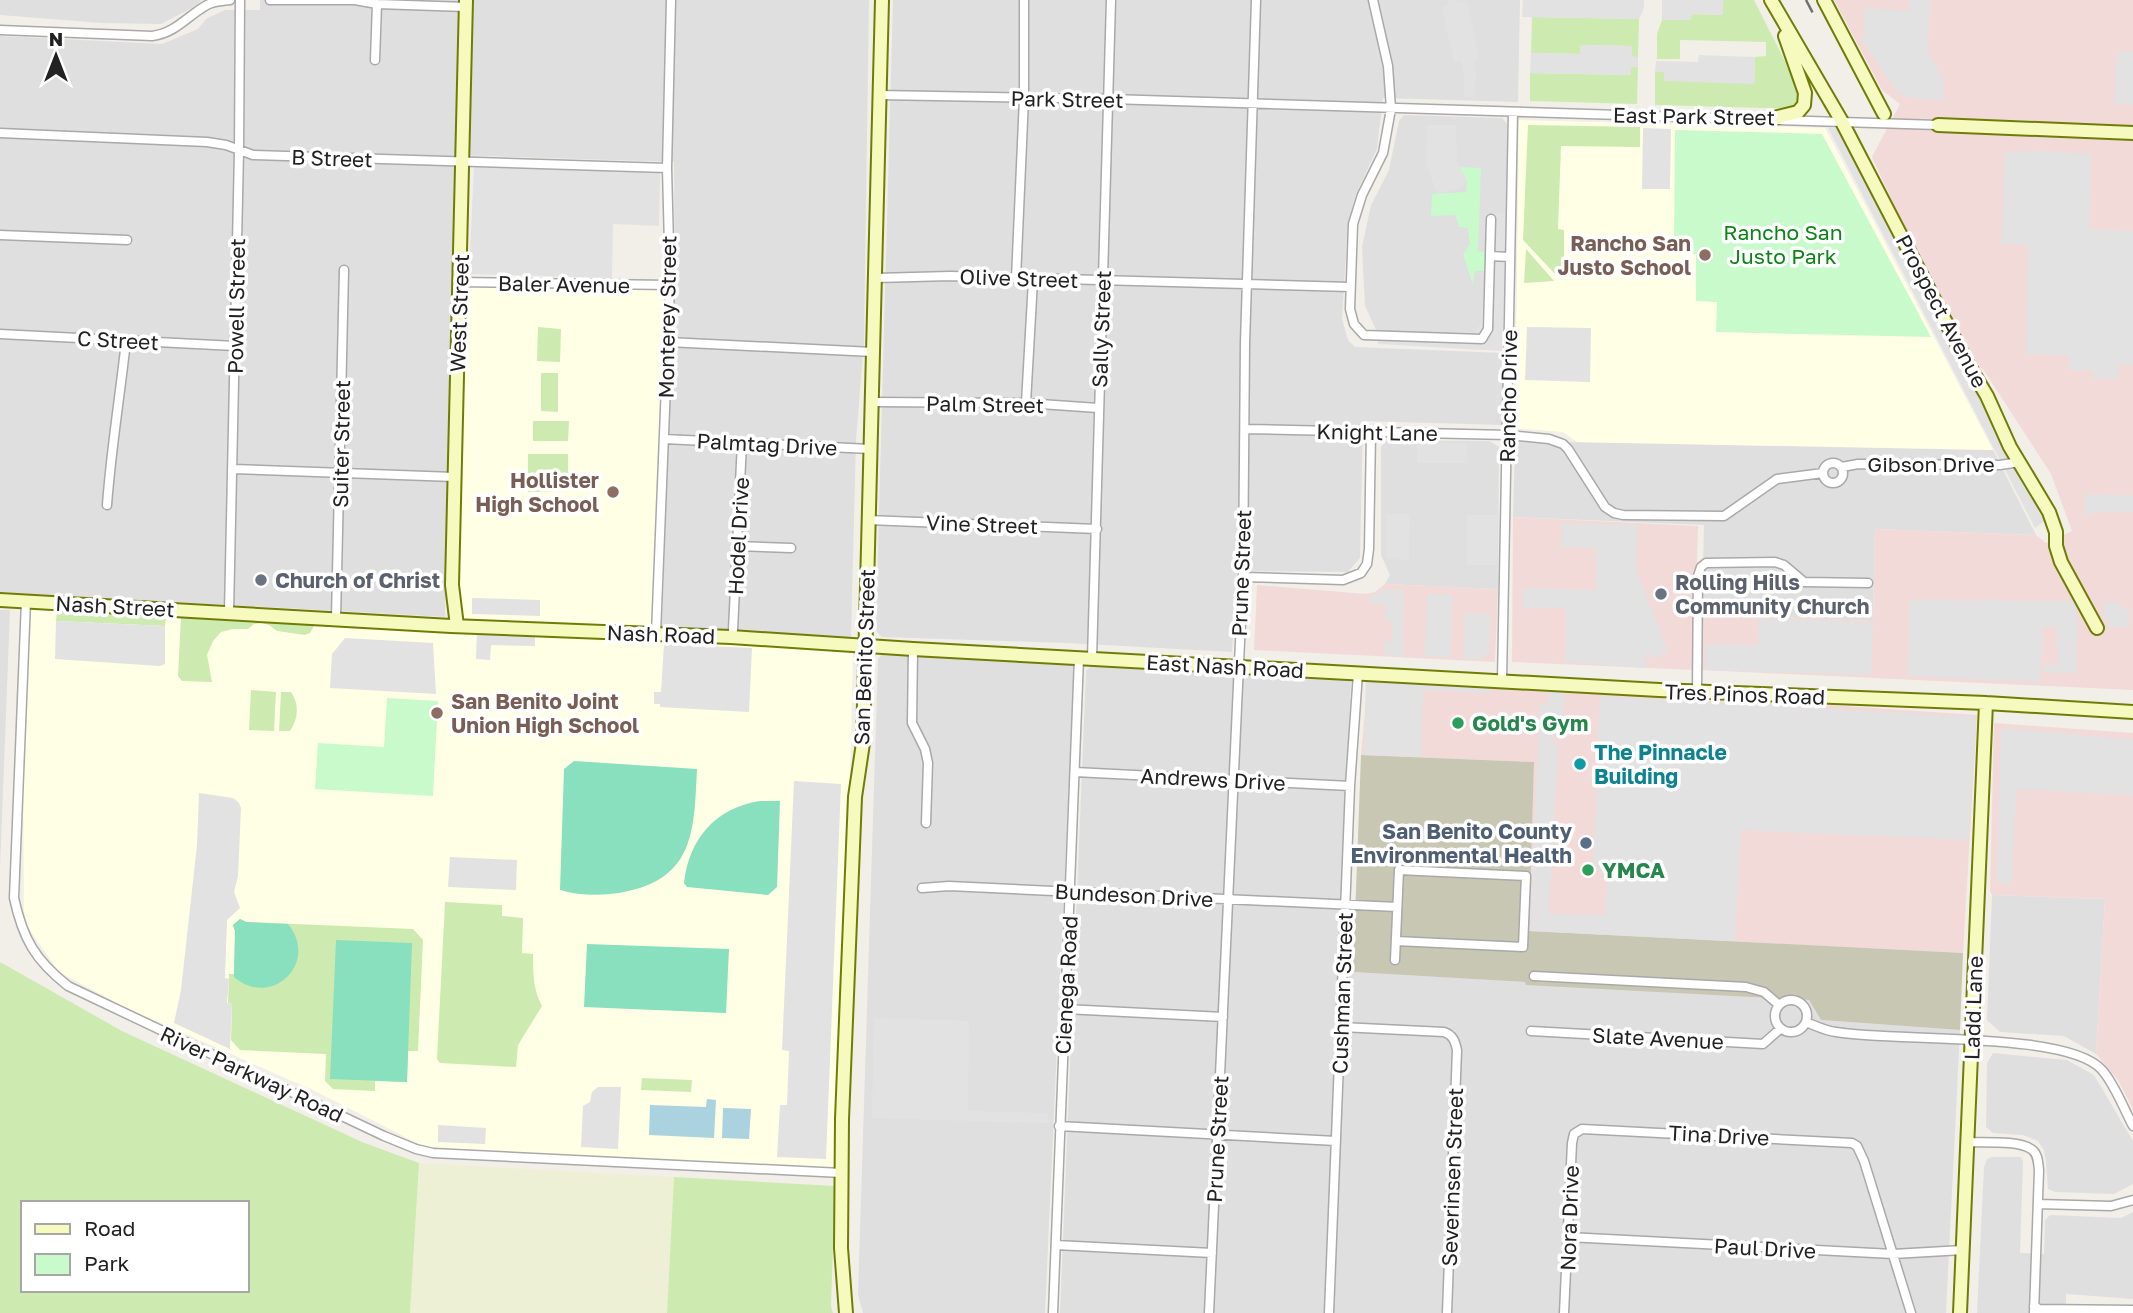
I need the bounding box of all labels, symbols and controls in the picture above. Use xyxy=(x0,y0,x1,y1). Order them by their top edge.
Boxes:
north arrow xyxy=(21,21,91,91)
text: N xyxy=(49,27,63,50)
street label: Park Street xyxy=(1010,85,1124,113)
street label: East Park Street xyxy=(1613,102,1775,130)
street label: B Street xyxy=(291,144,373,172)
park label: Rancho San Justo Park xyxy=(1723,219,1843,269)
place label: Rancho San Justo School xyxy=(1558,230,1691,280)
street label: Prospect Avenue xyxy=(1891,230,1993,392)
street label: Monterey Street xyxy=(653,235,681,399)
street label: Powell Street xyxy=(222,238,250,374)
marker: Rancho San Justo School xyxy=(1697,247,1713,263)
street label: West Street xyxy=(444,253,474,373)
street label: Olive Street xyxy=(959,263,1079,293)
street label: Baler Avenue xyxy=(498,270,630,298)
street label: Sally Street xyxy=(1086,270,1116,388)
street label: C Street xyxy=(77,325,159,355)
street label: Rancho Drive xyxy=(1494,329,1522,463)
street label: Suiter Street xyxy=(327,380,355,508)
street label: Palm Street xyxy=(926,390,1044,418)
street label: Knight Lane xyxy=(1316,418,1438,446)
street label: Palmtag Drive xyxy=(696,427,838,461)
street label: Gibson Drive xyxy=(1867,451,1995,477)
place label: Hollister High School xyxy=(475,467,599,517)
street label: Hodel Drive xyxy=(722,477,754,595)
marker: Hollister High School xyxy=(605,484,621,500)
street label: Vine Street xyxy=(925,509,1039,539)
street label: Prune Street xyxy=(1226,509,1256,637)
place label: Church of Christ xyxy=(275,567,440,593)
street label: San Benito Street xyxy=(848,568,880,746)
place label: Rolling Hills Community Church xyxy=(1675,569,1869,619)
marker: Church of Christ xyxy=(253,572,269,588)
marker: Rolling Hills Community Church xyxy=(1653,586,1669,602)
street label: Nash Street xyxy=(55,590,175,622)
street label: Nash Road xyxy=(606,619,716,649)
street label: East Nash Road xyxy=(1146,649,1304,683)
street label: Tres Pinos Road xyxy=(1664,678,1826,710)
place label: San Benito Joint Union High School xyxy=(451,688,639,738)
marker: San Benito Joint Union High School xyxy=(429,705,445,721)
place label: Gold's Gym xyxy=(1472,710,1588,736)
marker: Gold's Gym xyxy=(1450,715,1466,731)
place label: The Pinnacle Building xyxy=(1594,739,1727,789)
marker: The Pinnacle Building xyxy=(1572,756,1588,772)
street label: Andrews Drive xyxy=(1140,762,1286,796)
place label: San Benito County Environmental Health xyxy=(1350,818,1572,868)
marker: San Benito County Environmental Health xyxy=(1578,835,1594,851)
place label: YMCA xyxy=(1602,857,1665,883)
marker: YMCA xyxy=(1580,862,1596,878)
street label: Bundeson Drive xyxy=(1054,878,1214,912)
street label: Cushman Street xyxy=(1326,912,1358,1074)
street label: Cienega Road xyxy=(1049,915,1083,1055)
street label: Ladd Lane xyxy=(1958,955,1988,1061)
street label: River Parkway Road xyxy=(156,1020,348,1128)
street label: Slate Avenue xyxy=(1592,1022,1724,1054)
street label: Prune Street xyxy=(1201,1075,1233,1203)
street label: Severinsen Street xyxy=(1436,1087,1468,1267)
street label: Tina Drive xyxy=(1668,1119,1770,1151)
street label: Nora Drive xyxy=(1554,1165,1584,1271)
legend xyxy=(21,1201,248,1292)
text: Road xyxy=(84,1215,135,1241)
street label: Paul Drive xyxy=(1713,1232,1817,1264)
text: Park xyxy=(84,1250,130,1276)

